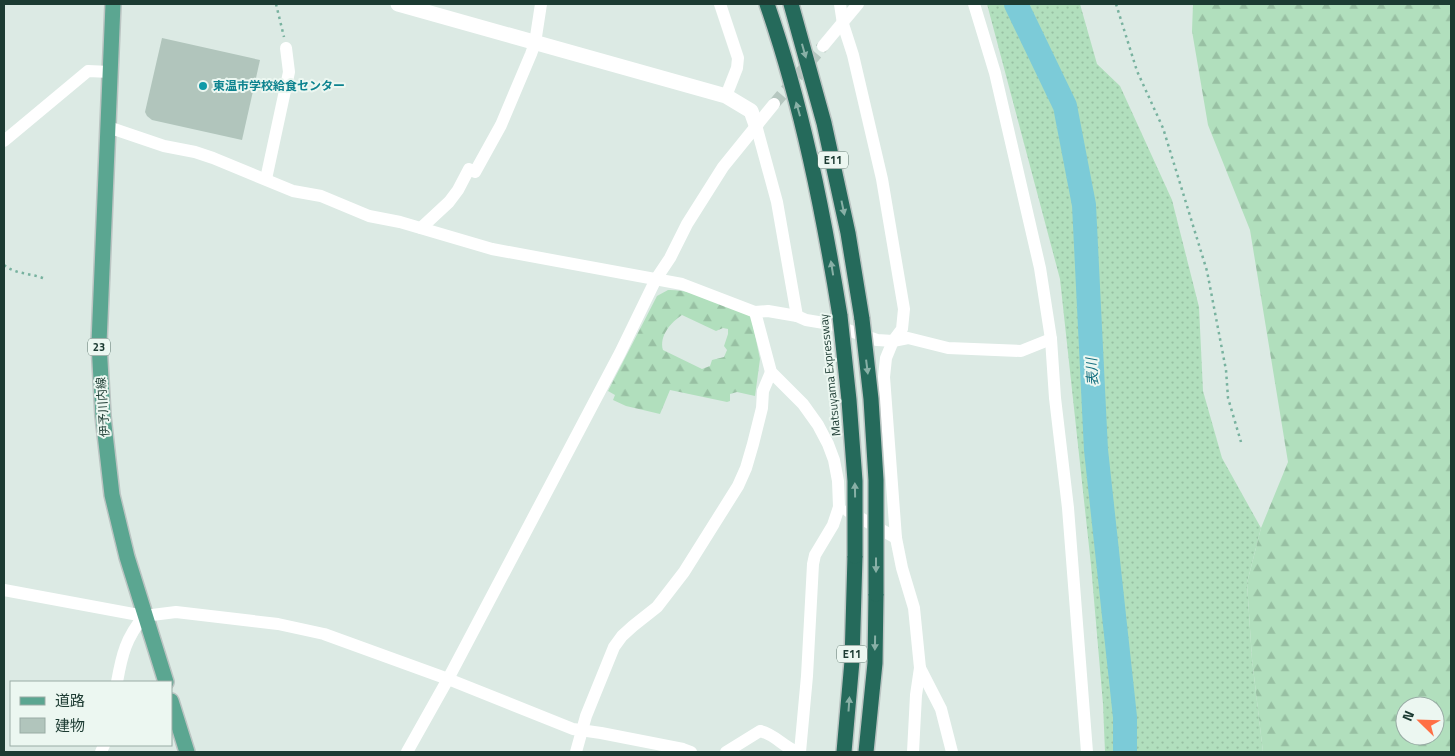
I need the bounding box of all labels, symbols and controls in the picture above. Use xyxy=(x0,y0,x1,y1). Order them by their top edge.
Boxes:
one-way arrow xyxy=(801,43,809,58)
place label: 東温市学校給食センター xyxy=(213,76,345,95)
marker: 東温市学校給食センター xyxy=(197,80,209,92)
one-way arrow xyxy=(794,102,802,117)
road number: E11 xyxy=(818,152,848,168)
one-way arrow xyxy=(839,201,847,216)
one-way arrow xyxy=(828,260,836,276)
street label: Matsuyama Expressway xyxy=(814,313,845,437)
road number: 23 xyxy=(88,338,110,356)
water label: 表川 xyxy=(1080,355,1103,387)
one-way arrow xyxy=(863,360,871,376)
street label: 伊予川内線 xyxy=(91,376,114,438)
one-way arrow xyxy=(851,482,859,498)
one-way arrow xyxy=(872,557,880,573)
one-way arrow xyxy=(871,635,879,651)
road number: E11 xyxy=(837,646,867,662)
legend xyxy=(10,681,172,746)
text: 道路 xyxy=(55,689,85,712)
one-way arrow xyxy=(845,695,853,711)
north arrow xyxy=(1395,696,1445,746)
text: N xyxy=(1396,707,1419,724)
text: 建物 xyxy=(55,714,85,737)

